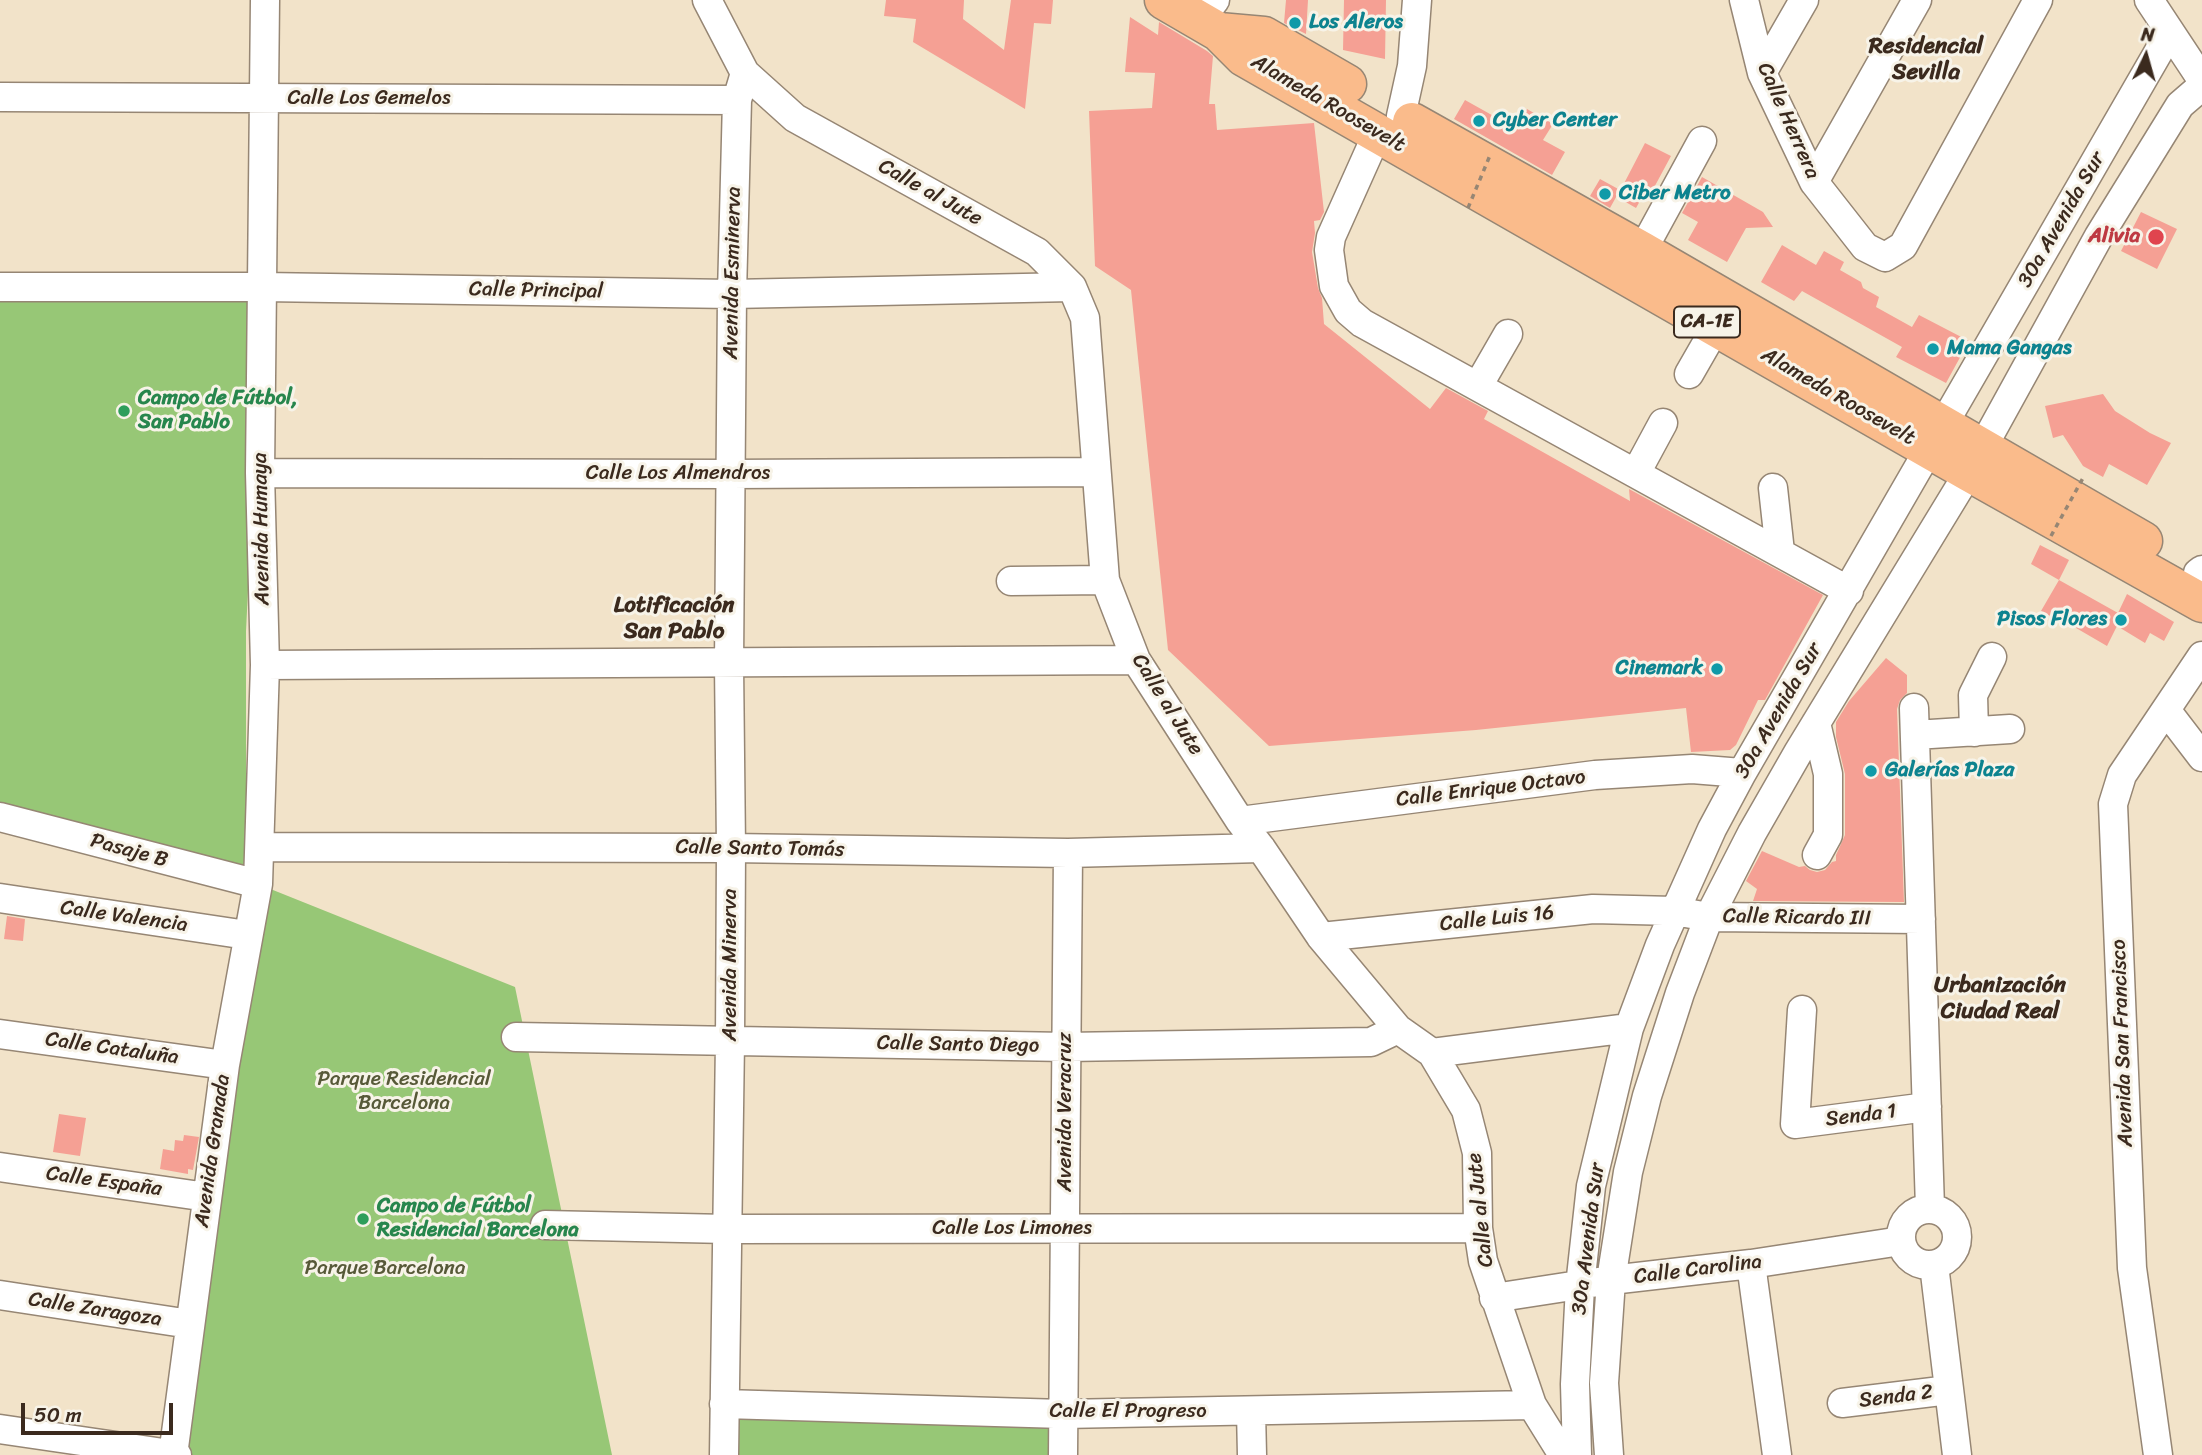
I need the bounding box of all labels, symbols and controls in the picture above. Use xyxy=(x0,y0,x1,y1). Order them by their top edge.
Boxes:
place label: Los Aleros xyxy=(1309,10,1403,36)
marker: Los Aleros xyxy=(1287,15,1303,31)
text: N xyxy=(2140,18,2156,52)
north arrow xyxy=(2111,21,2181,91)
district label: Residencial Sevilla xyxy=(1869,33,1983,87)
street label: Alameda Roosevelt xyxy=(1246,50,1410,158)
street label: Calle Herrera xyxy=(1751,59,1825,183)
street label: Calle Los Gemelos xyxy=(287,86,451,112)
place label: Cyber Center xyxy=(1493,108,1617,134)
marker: Cyber Center xyxy=(1471,113,1487,129)
street label: 30a Avenida Sur xyxy=(2013,148,2111,292)
street label: Calle al Jute xyxy=(874,154,986,232)
place label: Ciber Metro xyxy=(1619,181,1731,207)
street label: Avenida Esminerva xyxy=(719,186,747,360)
marker: Ciber Metro xyxy=(1597,186,1613,202)
place label: Alivia xyxy=(2088,224,2140,250)
marker: Alivia xyxy=(2146,227,2166,247)
street label: Calle Principal xyxy=(469,277,603,305)
road number: CA-1E xyxy=(1674,306,1740,338)
place label: Mama Gangas xyxy=(1947,336,2072,362)
marker: Mama Gangas xyxy=(1925,341,1941,357)
street label: Alameda Roosevelt xyxy=(1756,343,1920,451)
place label: Campo de Fútbol, San Pablo xyxy=(138,386,298,436)
marker: Campo de Fútbol, San Pablo xyxy=(116,403,132,419)
street label: Avenida Humaya xyxy=(248,452,276,606)
street label: Calle Los Almendros xyxy=(586,461,770,487)
district label: Lotificación San Pablo xyxy=(614,592,734,646)
place label: Pisos Flores xyxy=(1997,607,2107,633)
marker: Pisos Flores xyxy=(2113,612,2129,628)
street label: 30a Avenida Sur xyxy=(1730,639,1828,783)
street label: Calle al Jute xyxy=(1126,650,1208,760)
place label: Cinemark xyxy=(1616,656,1703,682)
marker: Cinemark xyxy=(1709,661,1725,677)
place label: Galerías Plaza xyxy=(1885,758,2014,784)
marker: Galerías Plaza xyxy=(1863,763,1879,779)
street label: Calle Enrique Octavo xyxy=(1395,765,1587,813)
street label: Pasaje B xyxy=(88,829,170,873)
street label: Calle Santo Tomás xyxy=(675,835,845,863)
street label: Avenida Minerva xyxy=(718,889,744,1041)
street label: Calle Valencia xyxy=(59,896,189,938)
street label: Calle Luis 16 xyxy=(1439,900,1555,938)
street label: Calle Ricardo III xyxy=(1723,904,1871,932)
street label: Avenida San Francisco xyxy=(2107,939,2139,1147)
district label: Urbanización Ciudad Real xyxy=(1934,972,2066,1026)
street label: Calle Cataluña xyxy=(44,1027,180,1071)
street label: Calle Santo Diego xyxy=(877,1031,1039,1059)
street label: Avenida Veracruz xyxy=(1053,1032,1079,1192)
park label: Parque Residencial Barcelona xyxy=(317,1067,491,1117)
street label: Avenida Granada xyxy=(190,1073,236,1229)
street label: Senda 1 xyxy=(1824,1099,1898,1133)
street label: Calle al Jute xyxy=(1462,1152,1500,1268)
street label: Calle España xyxy=(44,1161,164,1203)
street label: 30a Avenida Sur xyxy=(1567,1162,1611,1316)
place label: Campo de Fútbol Residencial Barcelona xyxy=(377,1194,579,1244)
marker: Campo de Fútbol Residencial Barcelona xyxy=(355,1211,371,1227)
street label: Calle Los Limones xyxy=(932,1216,1092,1242)
street label: Calle Carolina xyxy=(1633,1250,1763,1290)
park label: Parque Barcelona xyxy=(305,1256,465,1282)
street label: Calle Zaragoza xyxy=(27,1287,163,1333)
street label: Senda 2 xyxy=(1857,1380,1935,1414)
scale bar xyxy=(24,1388,177,1432)
text: 50 m xyxy=(34,1396,82,1434)
street label: Calle El Progreso xyxy=(1049,1399,1207,1425)

